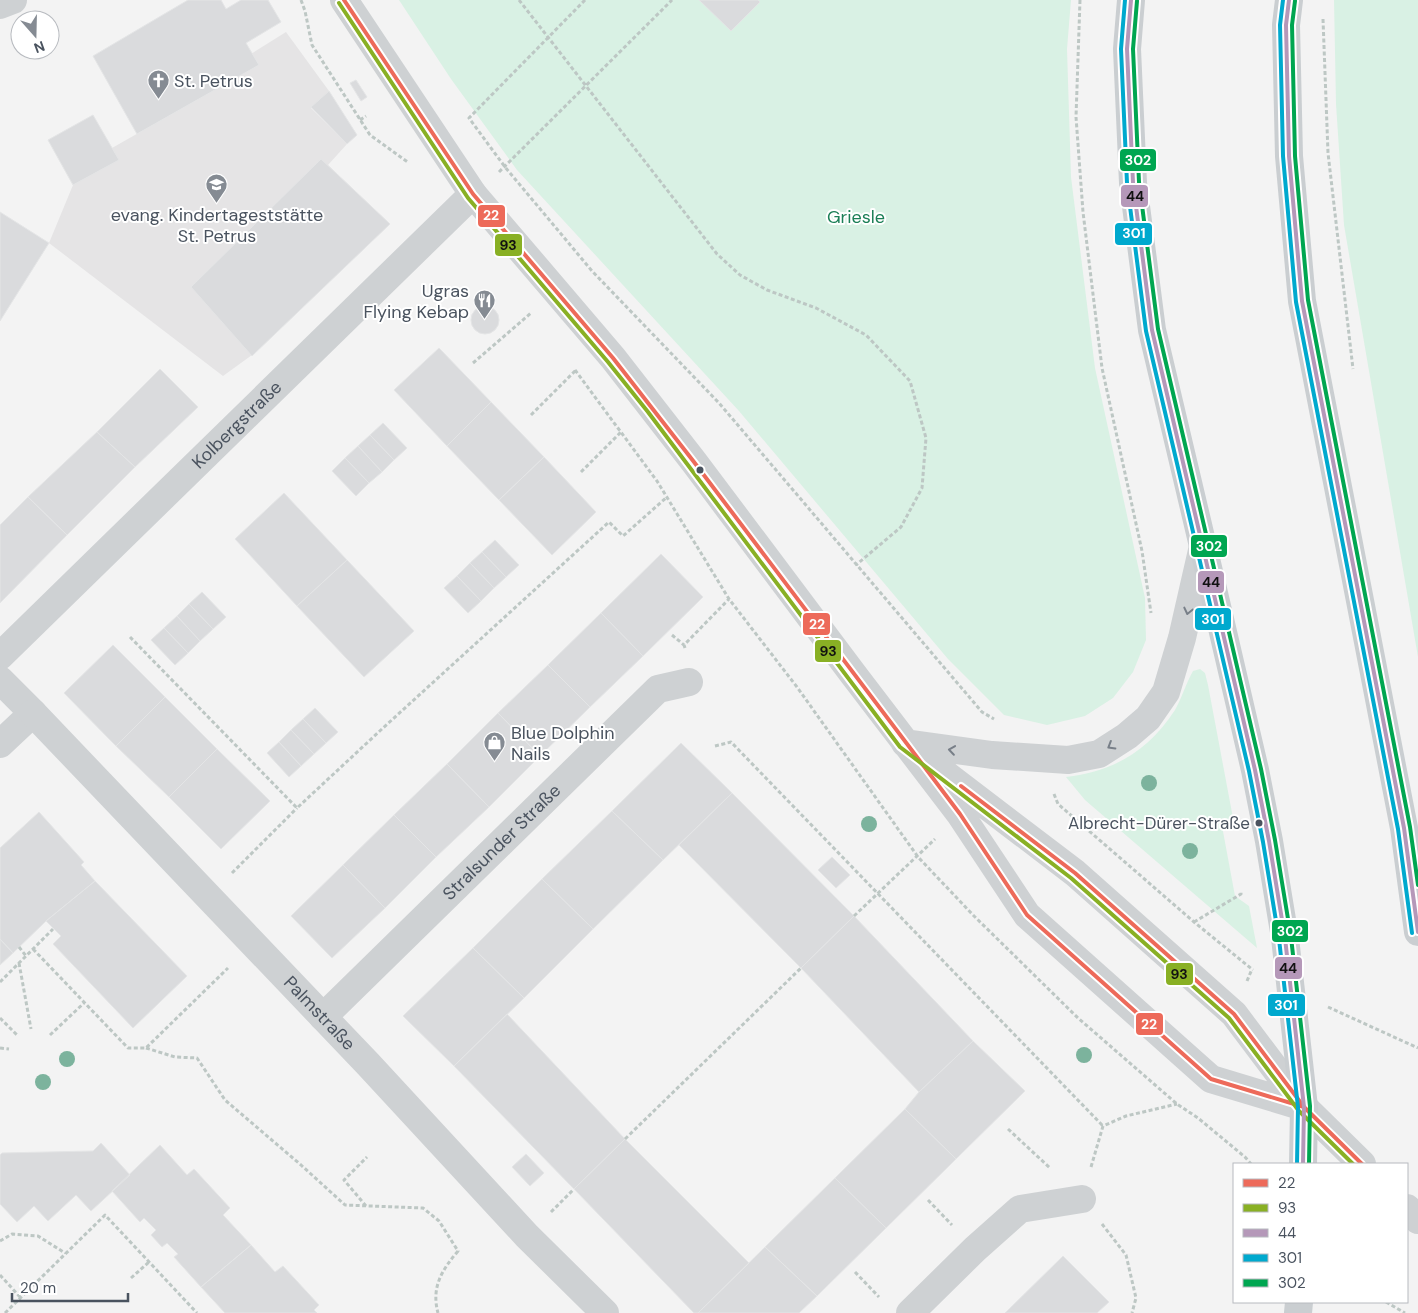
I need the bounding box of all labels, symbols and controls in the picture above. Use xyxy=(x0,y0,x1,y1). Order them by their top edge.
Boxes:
north arrow xyxy=(10,10,60,60)
text: N xyxy=(32,37,47,57)
church icon: St. Petrus xyxy=(146,69,170,100)
place label: St. Petrus xyxy=(174,69,253,93)
line badge: 302 xyxy=(1119,148,1157,172)
text: 302 xyxy=(1125,151,1151,169)
school or university icon: evang. Kindertageststätte St. Petrus xyxy=(205,173,229,204)
line badge: 44 xyxy=(1120,184,1149,208)
text: 44 xyxy=(1126,187,1144,205)
place label: evang. Kindertageststätte St. Petrus xyxy=(111,203,323,248)
line badge: 22 xyxy=(477,204,506,228)
park label: Griesle xyxy=(827,205,885,229)
text: 22 xyxy=(483,206,499,224)
line badge: 301 xyxy=(1114,222,1153,246)
text: 301 xyxy=(1122,224,1146,242)
line badge: 93 xyxy=(494,233,523,257)
text: 93 xyxy=(499,236,517,254)
place label: Ugras Flying Kebap xyxy=(363,279,469,324)
restaurant icon: Ugras Flying Kebap xyxy=(473,289,497,320)
street label: Kolbergstraße xyxy=(187,375,287,474)
unlabelled marker xyxy=(695,465,705,475)
line badge: 302 xyxy=(1190,534,1228,558)
text: 302 xyxy=(1196,537,1222,555)
line badge: 44 xyxy=(1197,570,1225,594)
text: 44 xyxy=(1202,573,1220,591)
one-way arrow xyxy=(1183,606,1194,615)
line badge: 301 xyxy=(1194,607,1232,631)
text: 301 xyxy=(1201,610,1225,628)
line badge: 22 xyxy=(802,612,831,636)
text: 22 xyxy=(809,615,825,633)
line badge: 93 xyxy=(814,639,842,663)
text: 93 xyxy=(819,642,837,660)
place label: Blue Dolphin Nails xyxy=(511,721,615,766)
shop icon: Blue Dolphin Nails xyxy=(483,731,507,762)
one-way arrow xyxy=(1107,740,1116,750)
one-way arrow xyxy=(947,745,956,755)
street label: Stralsunder Straße xyxy=(437,779,566,905)
place label: Albrecht-Dürer-Straße xyxy=(1068,812,1250,834)
marker: Albrecht-Dürer-Straße xyxy=(1254,818,1264,828)
line badge: 302 xyxy=(1271,919,1309,943)
text: 302 xyxy=(1277,922,1303,940)
line badge: 44 xyxy=(1274,956,1303,980)
text: 44 xyxy=(1279,959,1297,977)
line badge: 93 xyxy=(1165,962,1194,986)
text: 93 xyxy=(1170,965,1188,983)
street label: Palmstraße xyxy=(278,971,361,1055)
line badge: 301 xyxy=(1267,993,1306,1017)
text: 301 xyxy=(1274,996,1298,1014)
line badge: 22 xyxy=(1135,1012,1164,1036)
text: 22 xyxy=(1141,1015,1157,1033)
legend xyxy=(1233,1163,1408,1303)
text: 22 xyxy=(1278,1173,1295,1193)
text: 93 xyxy=(1278,1198,1296,1218)
text: 44 xyxy=(1278,1223,1296,1243)
text: 301 xyxy=(1278,1248,1302,1268)
scale bar xyxy=(12,1270,129,1302)
text: 302 xyxy=(1278,1273,1306,1293)
text: 20 m xyxy=(20,1278,56,1298)

